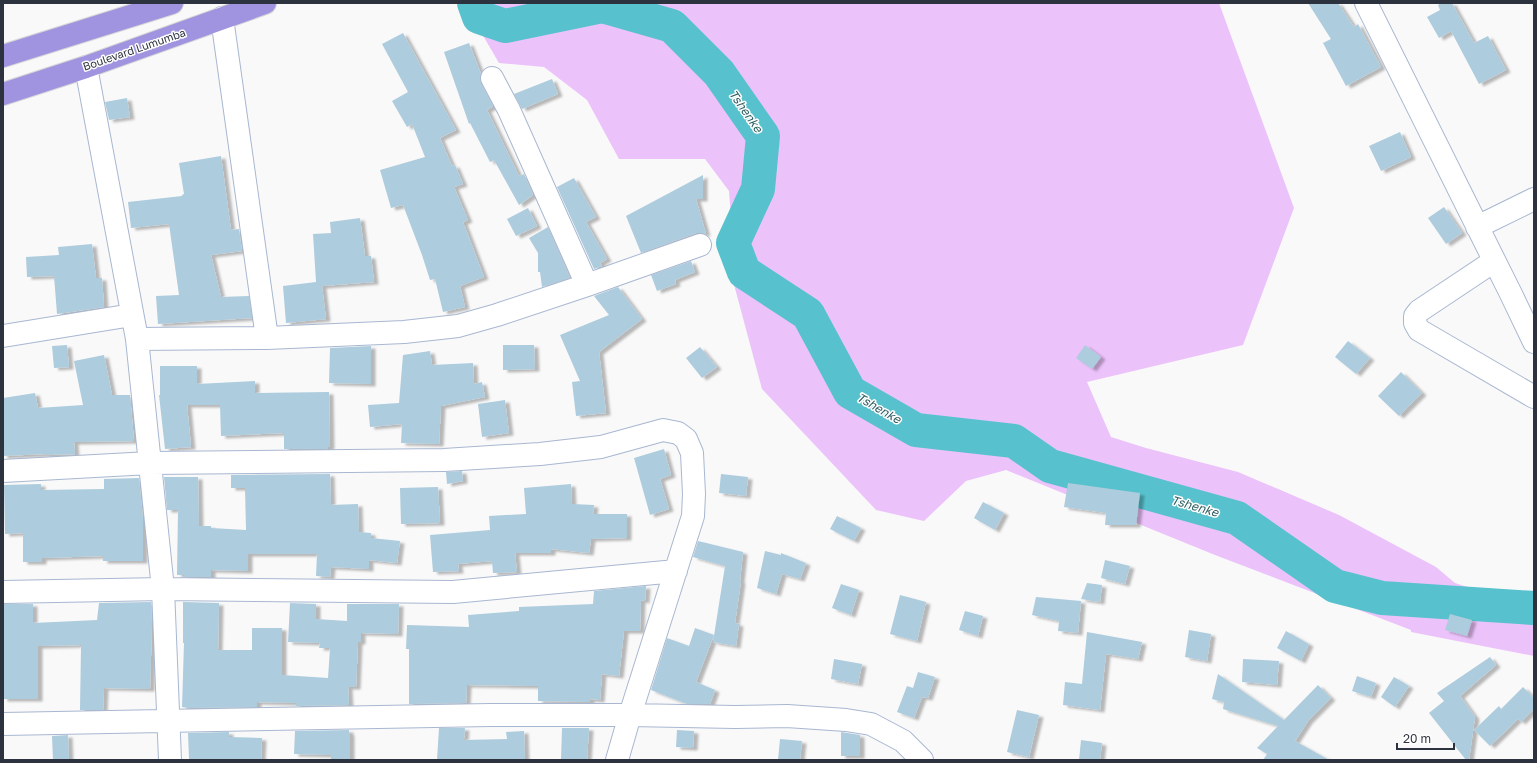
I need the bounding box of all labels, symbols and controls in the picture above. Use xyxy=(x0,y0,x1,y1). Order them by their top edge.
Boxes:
street label: Boulevard Lumumba xyxy=(81,25,187,73)
water label: Tshenke xyxy=(726,87,767,136)
water label: Tshenke xyxy=(854,389,905,427)
water label: Tshenke xyxy=(1170,492,1221,520)
scale bar xyxy=(1397,725,1454,751)
text: 20 m xyxy=(1403,731,1431,746)

